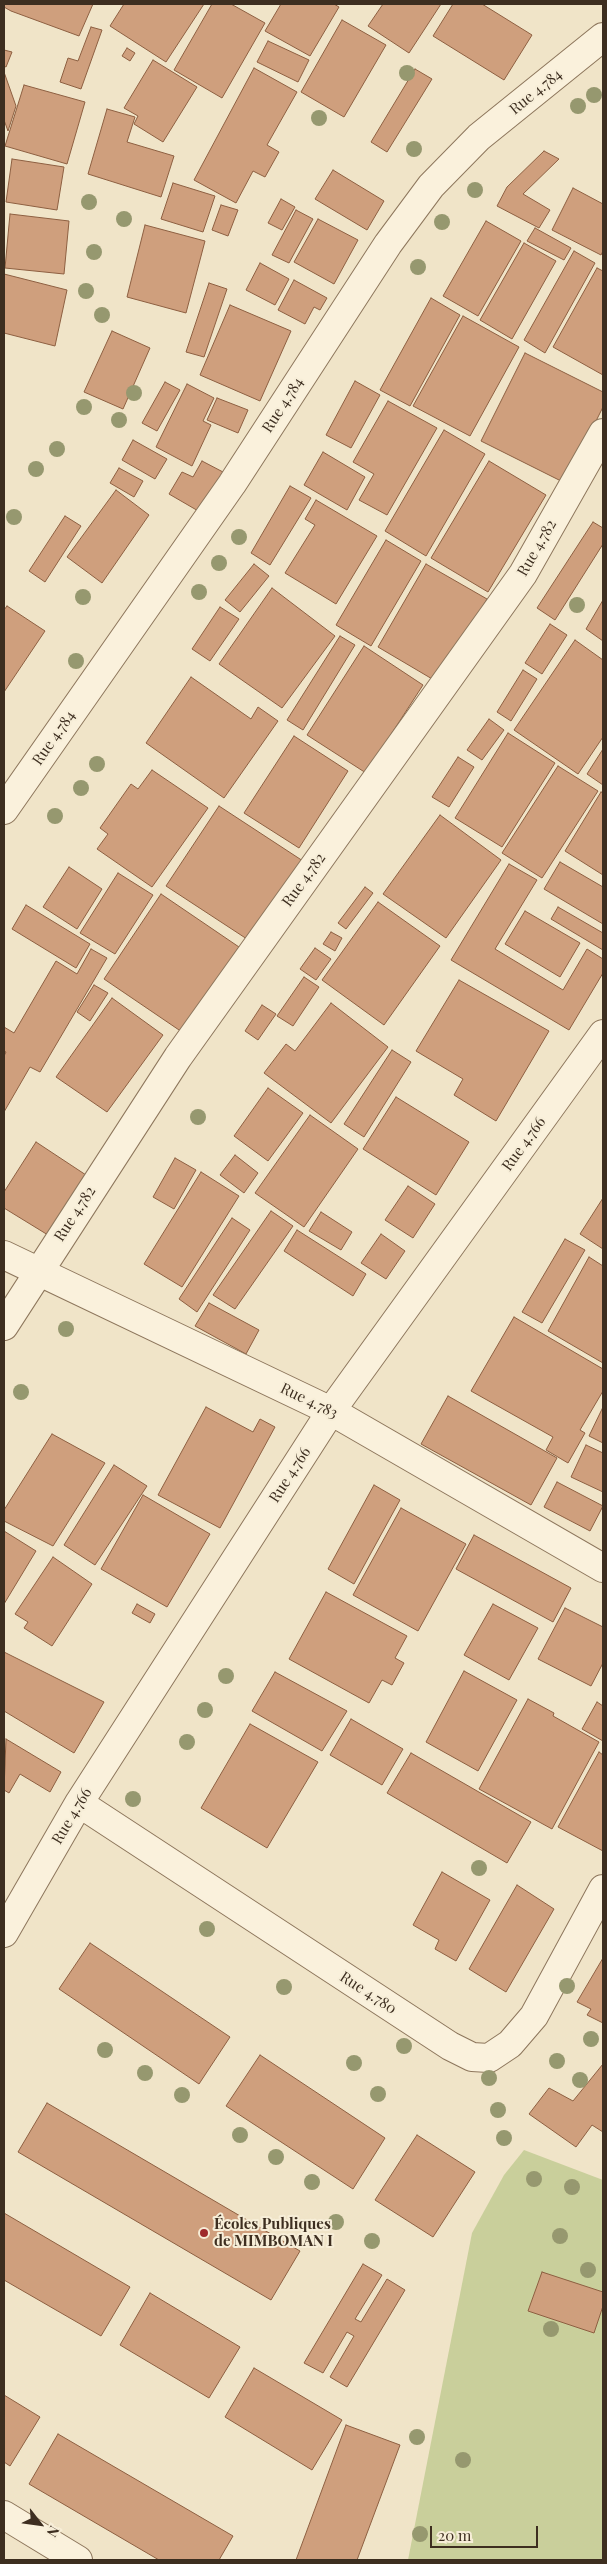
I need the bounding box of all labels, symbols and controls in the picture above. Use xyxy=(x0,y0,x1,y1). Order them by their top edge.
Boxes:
street label: Rue 4.784 xyxy=(506,65,566,119)
street label: Rue 4.784 xyxy=(259,374,307,436)
street label: Rue 4.782 xyxy=(514,517,560,579)
street label: Rue 4.784 xyxy=(29,707,79,769)
street label: Rue 4.782 xyxy=(278,850,330,910)
street label: Rue 4.766 xyxy=(498,1113,550,1175)
street label: Rue 4.782 xyxy=(51,1183,99,1245)
street label: Rue 4.783 xyxy=(277,1379,341,1423)
street label: Rue 4.766 xyxy=(265,1444,315,1506)
street label: Rue 4.766 xyxy=(48,1785,96,1847)
street label: Rue 4.780 xyxy=(336,1968,400,2018)
place label: Écoles Publiques de MIMBOMAN I xyxy=(214,2215,333,2250)
marker: Écoles Publiques de MIMBOMAN I xyxy=(198,2227,210,2239)
north arrow xyxy=(15,2499,65,2549)
scale bar xyxy=(432,2516,540,2548)
text: N xyxy=(43,2523,64,2541)
text: 20 m xyxy=(438,2525,471,2545)

